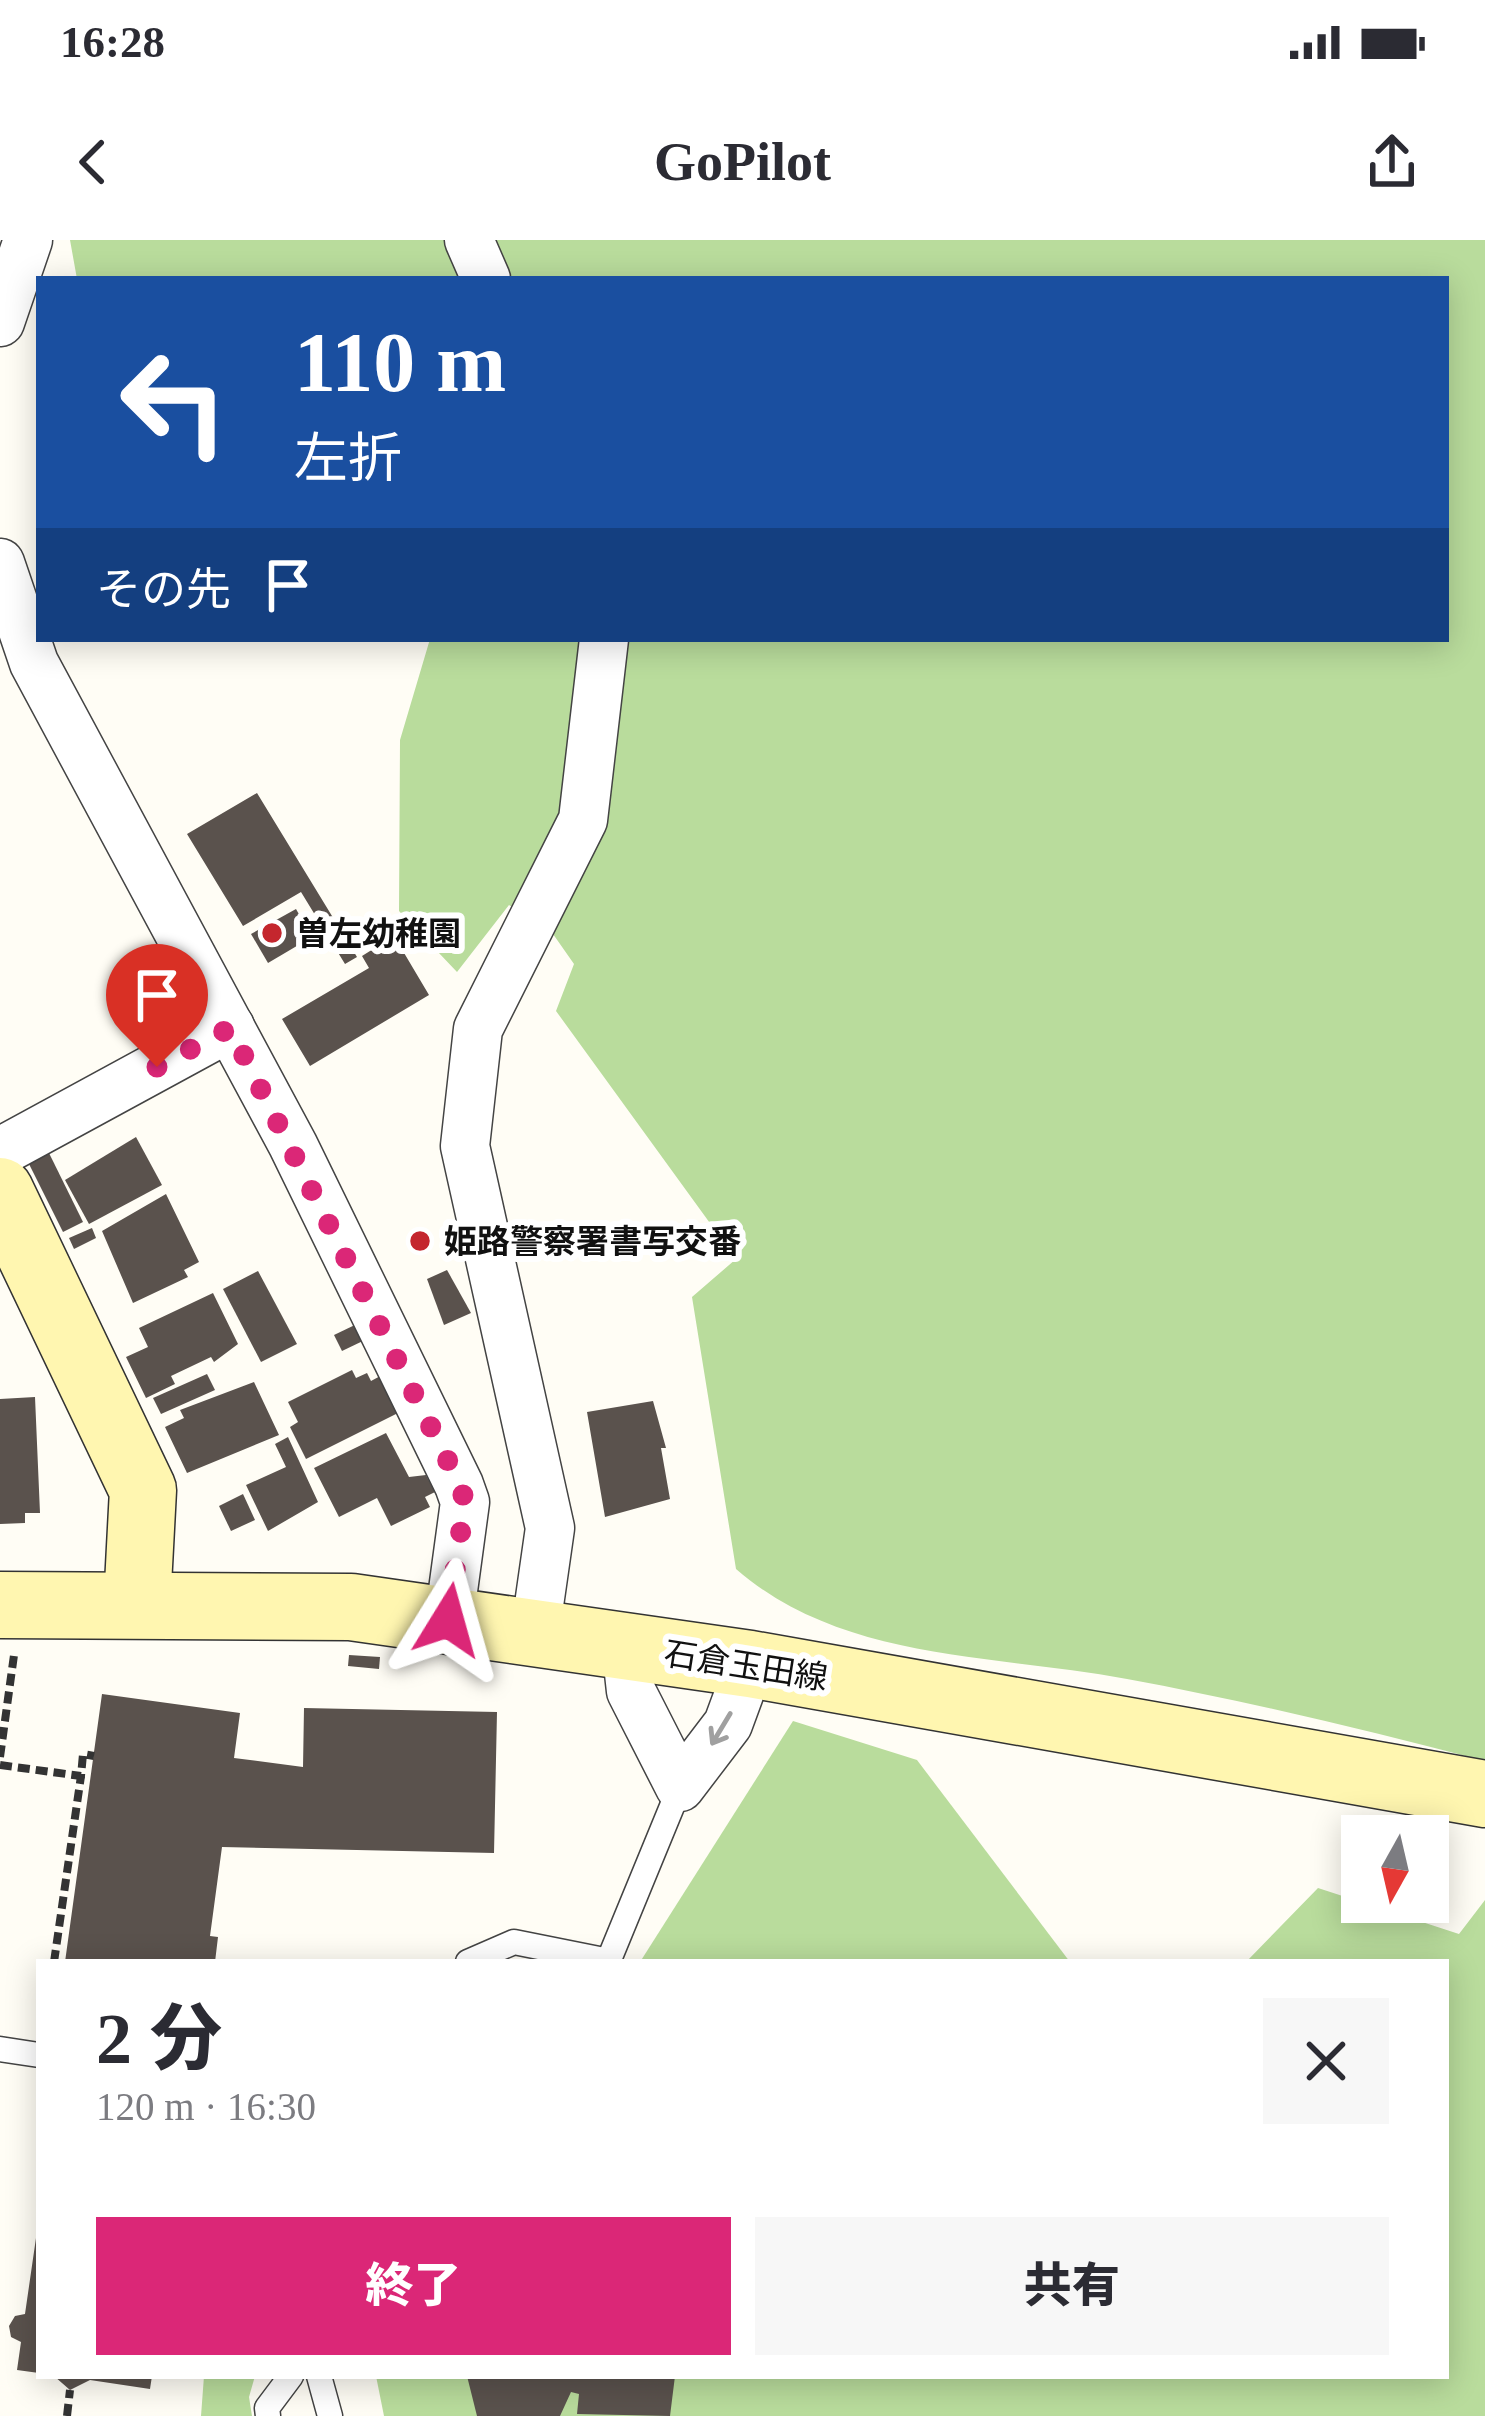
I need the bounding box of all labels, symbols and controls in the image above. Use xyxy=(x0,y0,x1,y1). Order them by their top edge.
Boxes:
text: 16:28 xyxy=(60,17,165,67)
icon: back xyxy=(60,129,126,195)
icon: share xyxy=(1359,129,1425,195)
text: GoPilot xyxy=(654,132,831,192)
text: 110 m xyxy=(294,316,506,409)
icon: left xyxy=(96,324,252,480)
text: 左折 xyxy=(294,429,402,489)
icon: arrive xyxy=(255,552,321,618)
text: その先 xyxy=(96,565,231,615)
place label: 曽左幼稚園 xyxy=(296,916,461,952)
marker: 曽左幼稚園 xyxy=(259,920,285,946)
pin xyxy=(106,944,208,1067)
icon: arrive xyxy=(124,962,190,1028)
place label: 姫路警察署書写交番 xyxy=(444,1224,741,1260)
marker: 姫路警察署書写交番 xyxy=(407,1228,433,1254)
position arrow xyxy=(385,1557,511,1683)
street label: 石倉玉田線 xyxy=(662,1635,830,1697)
one-way arrow xyxy=(709,1711,733,1745)
north arrow xyxy=(1341,1815,1449,1923)
map controls xyxy=(1341,1815,1449,1923)
button: close xyxy=(1263,1998,1389,2124)
text: 2 分 xyxy=(96,1999,222,2079)
text: 120 m · 16:30 xyxy=(96,2085,316,2128)
button: 終了 xyxy=(96,2217,731,2355)
button: 共有 xyxy=(755,2217,1389,2355)

